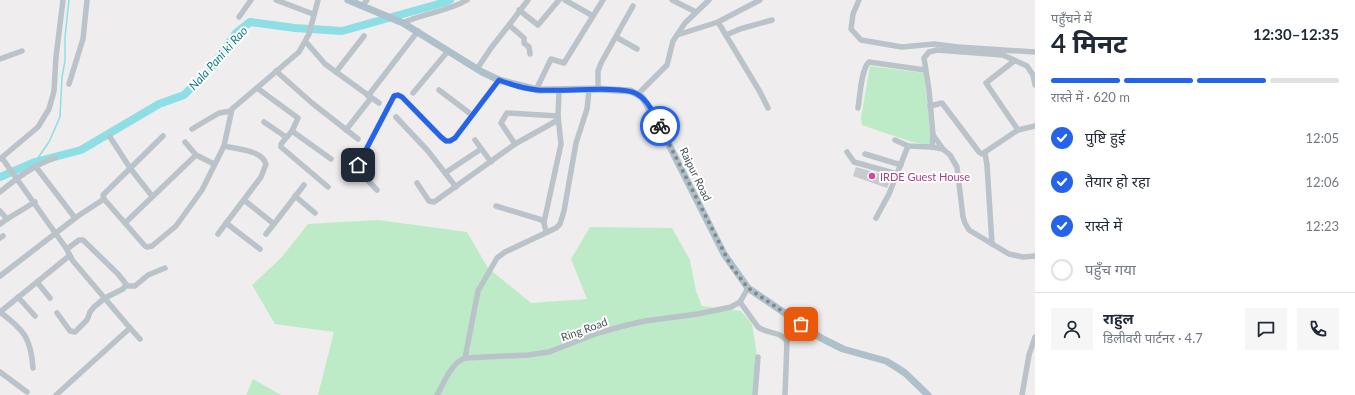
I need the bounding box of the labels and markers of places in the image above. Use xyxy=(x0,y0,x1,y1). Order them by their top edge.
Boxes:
pin xyxy=(341,148,375,182)
place label: IRDE Guest House xyxy=(880,170,970,183)
marker: IRDE Guest House xyxy=(867,171,877,181)
pin xyxy=(784,307,818,341)

